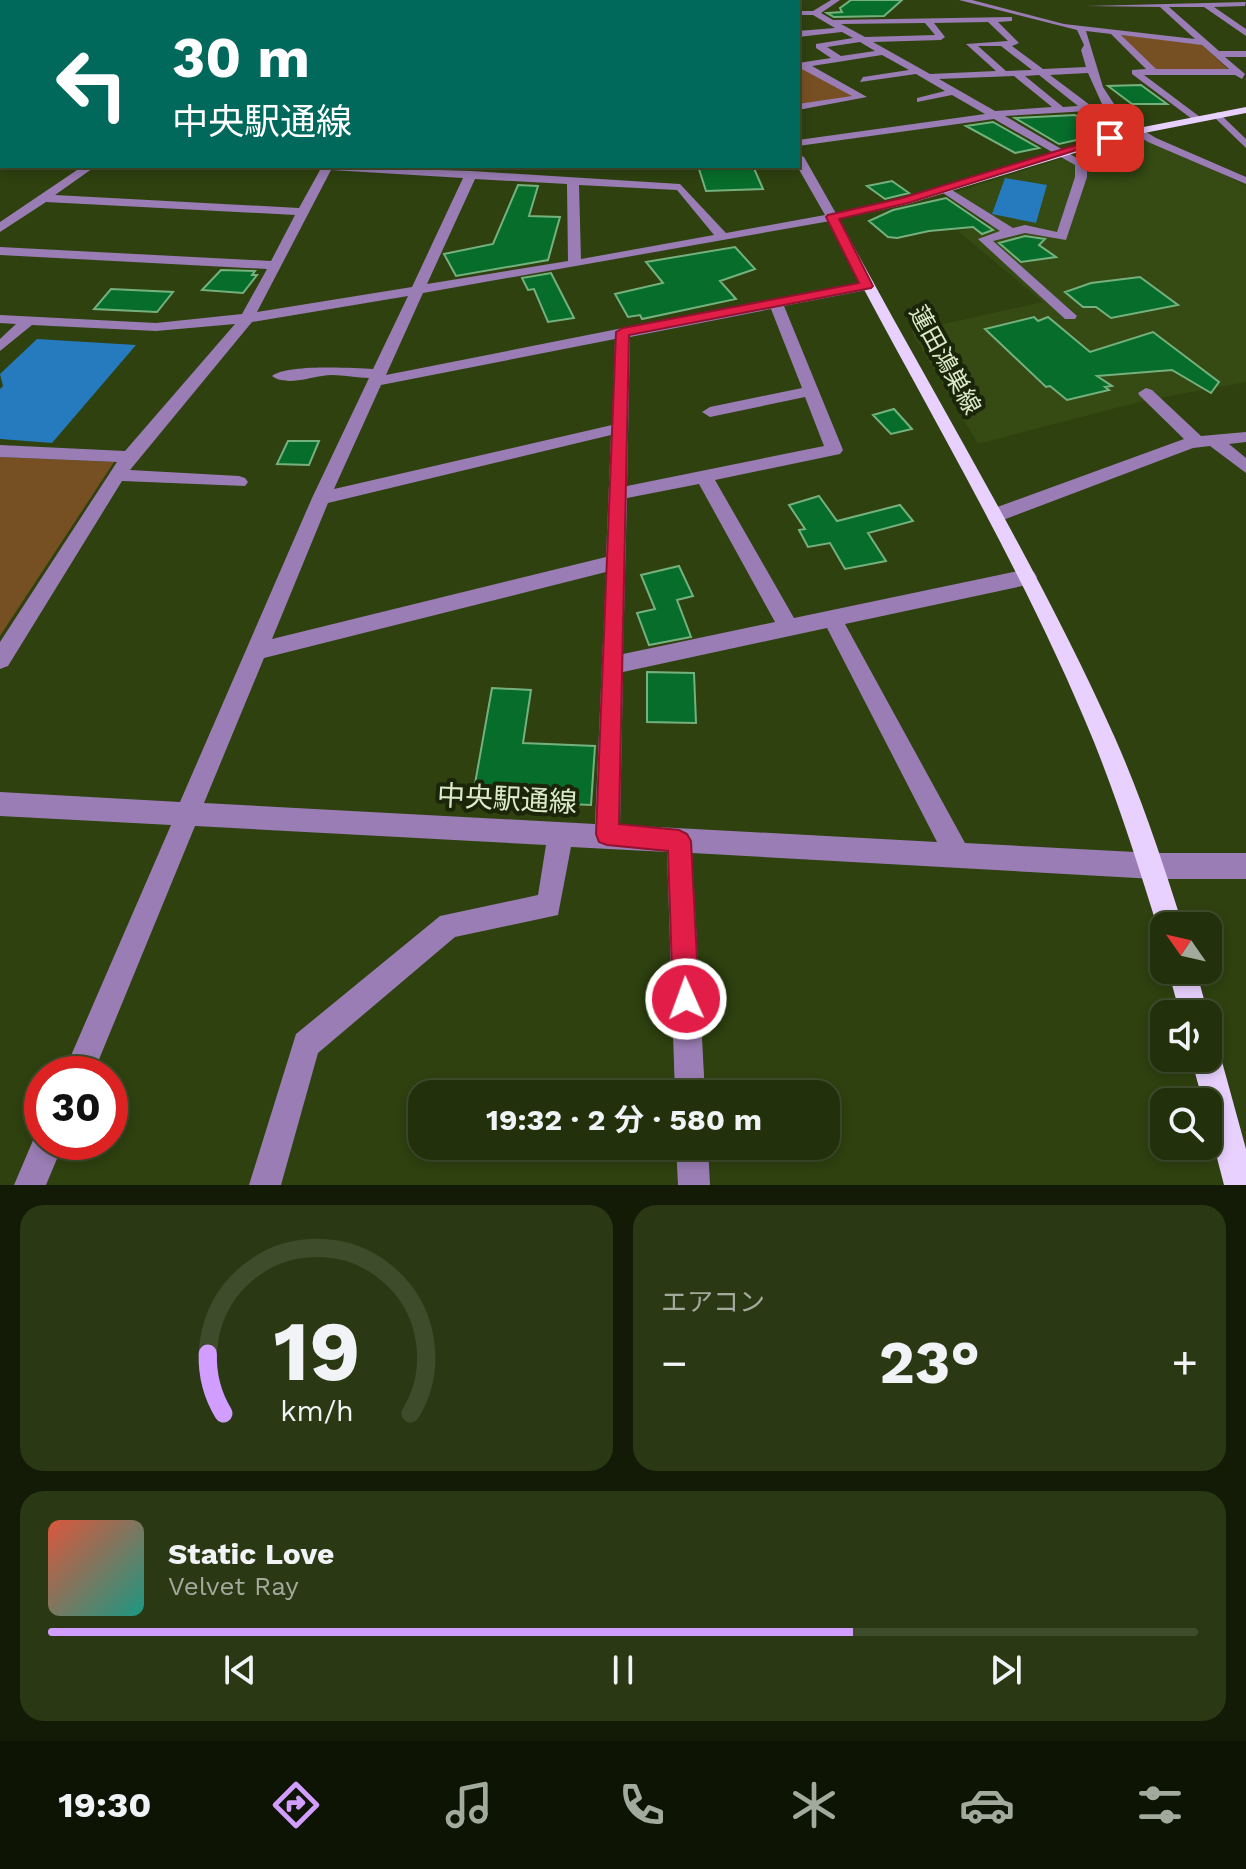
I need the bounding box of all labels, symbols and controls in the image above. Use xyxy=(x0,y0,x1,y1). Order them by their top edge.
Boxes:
text: 30 m xyxy=(172,25,310,91)
icon: left xyxy=(40,32,144,136)
text: 中央駅通線 xyxy=(172,101,352,143)
pin xyxy=(1076,104,1144,172)
icon: arrive xyxy=(1088,116,1132,160)
street label: 蓮田鴻巣線 xyxy=(904,301,986,419)
street label: 中央駅通線 xyxy=(436,779,578,819)
north arrow xyxy=(1150,912,1222,984)
map controls xyxy=(1150,912,1222,1160)
position arrow xyxy=(644,957,728,1041)
button: sound xyxy=(1150,1000,1222,1072)
speed limit sign: 30 xyxy=(24,1056,128,1160)
button: search xyxy=(1150,1088,1222,1160)
text: 19:32 · 2 分 · 580 m xyxy=(486,1102,762,1137)
text: エアコン xyxy=(661,1287,765,1317)
text: 19 xyxy=(273,1303,360,1400)
text: 23° xyxy=(879,1327,980,1398)
text: − xyxy=(661,1337,688,1389)
text: + xyxy=(1171,1337,1198,1389)
text: km/h xyxy=(280,1394,353,1428)
text: Static Love xyxy=(168,1536,334,1571)
text: Velvet Ray xyxy=(168,1571,299,1601)
icon: previous xyxy=(218,1648,262,1692)
icon: pause xyxy=(601,1648,645,1692)
icon: next xyxy=(984,1648,1028,1692)
icon: directions xyxy=(268,1777,324,1833)
icon: music xyxy=(441,1777,497,1833)
icon: phone xyxy=(614,1777,670,1833)
icon: climate xyxy=(786,1777,842,1833)
icon: car xyxy=(959,1777,1015,1833)
icon: filters xyxy=(1132,1777,1188,1833)
text: 19:30 xyxy=(58,1784,151,1826)

